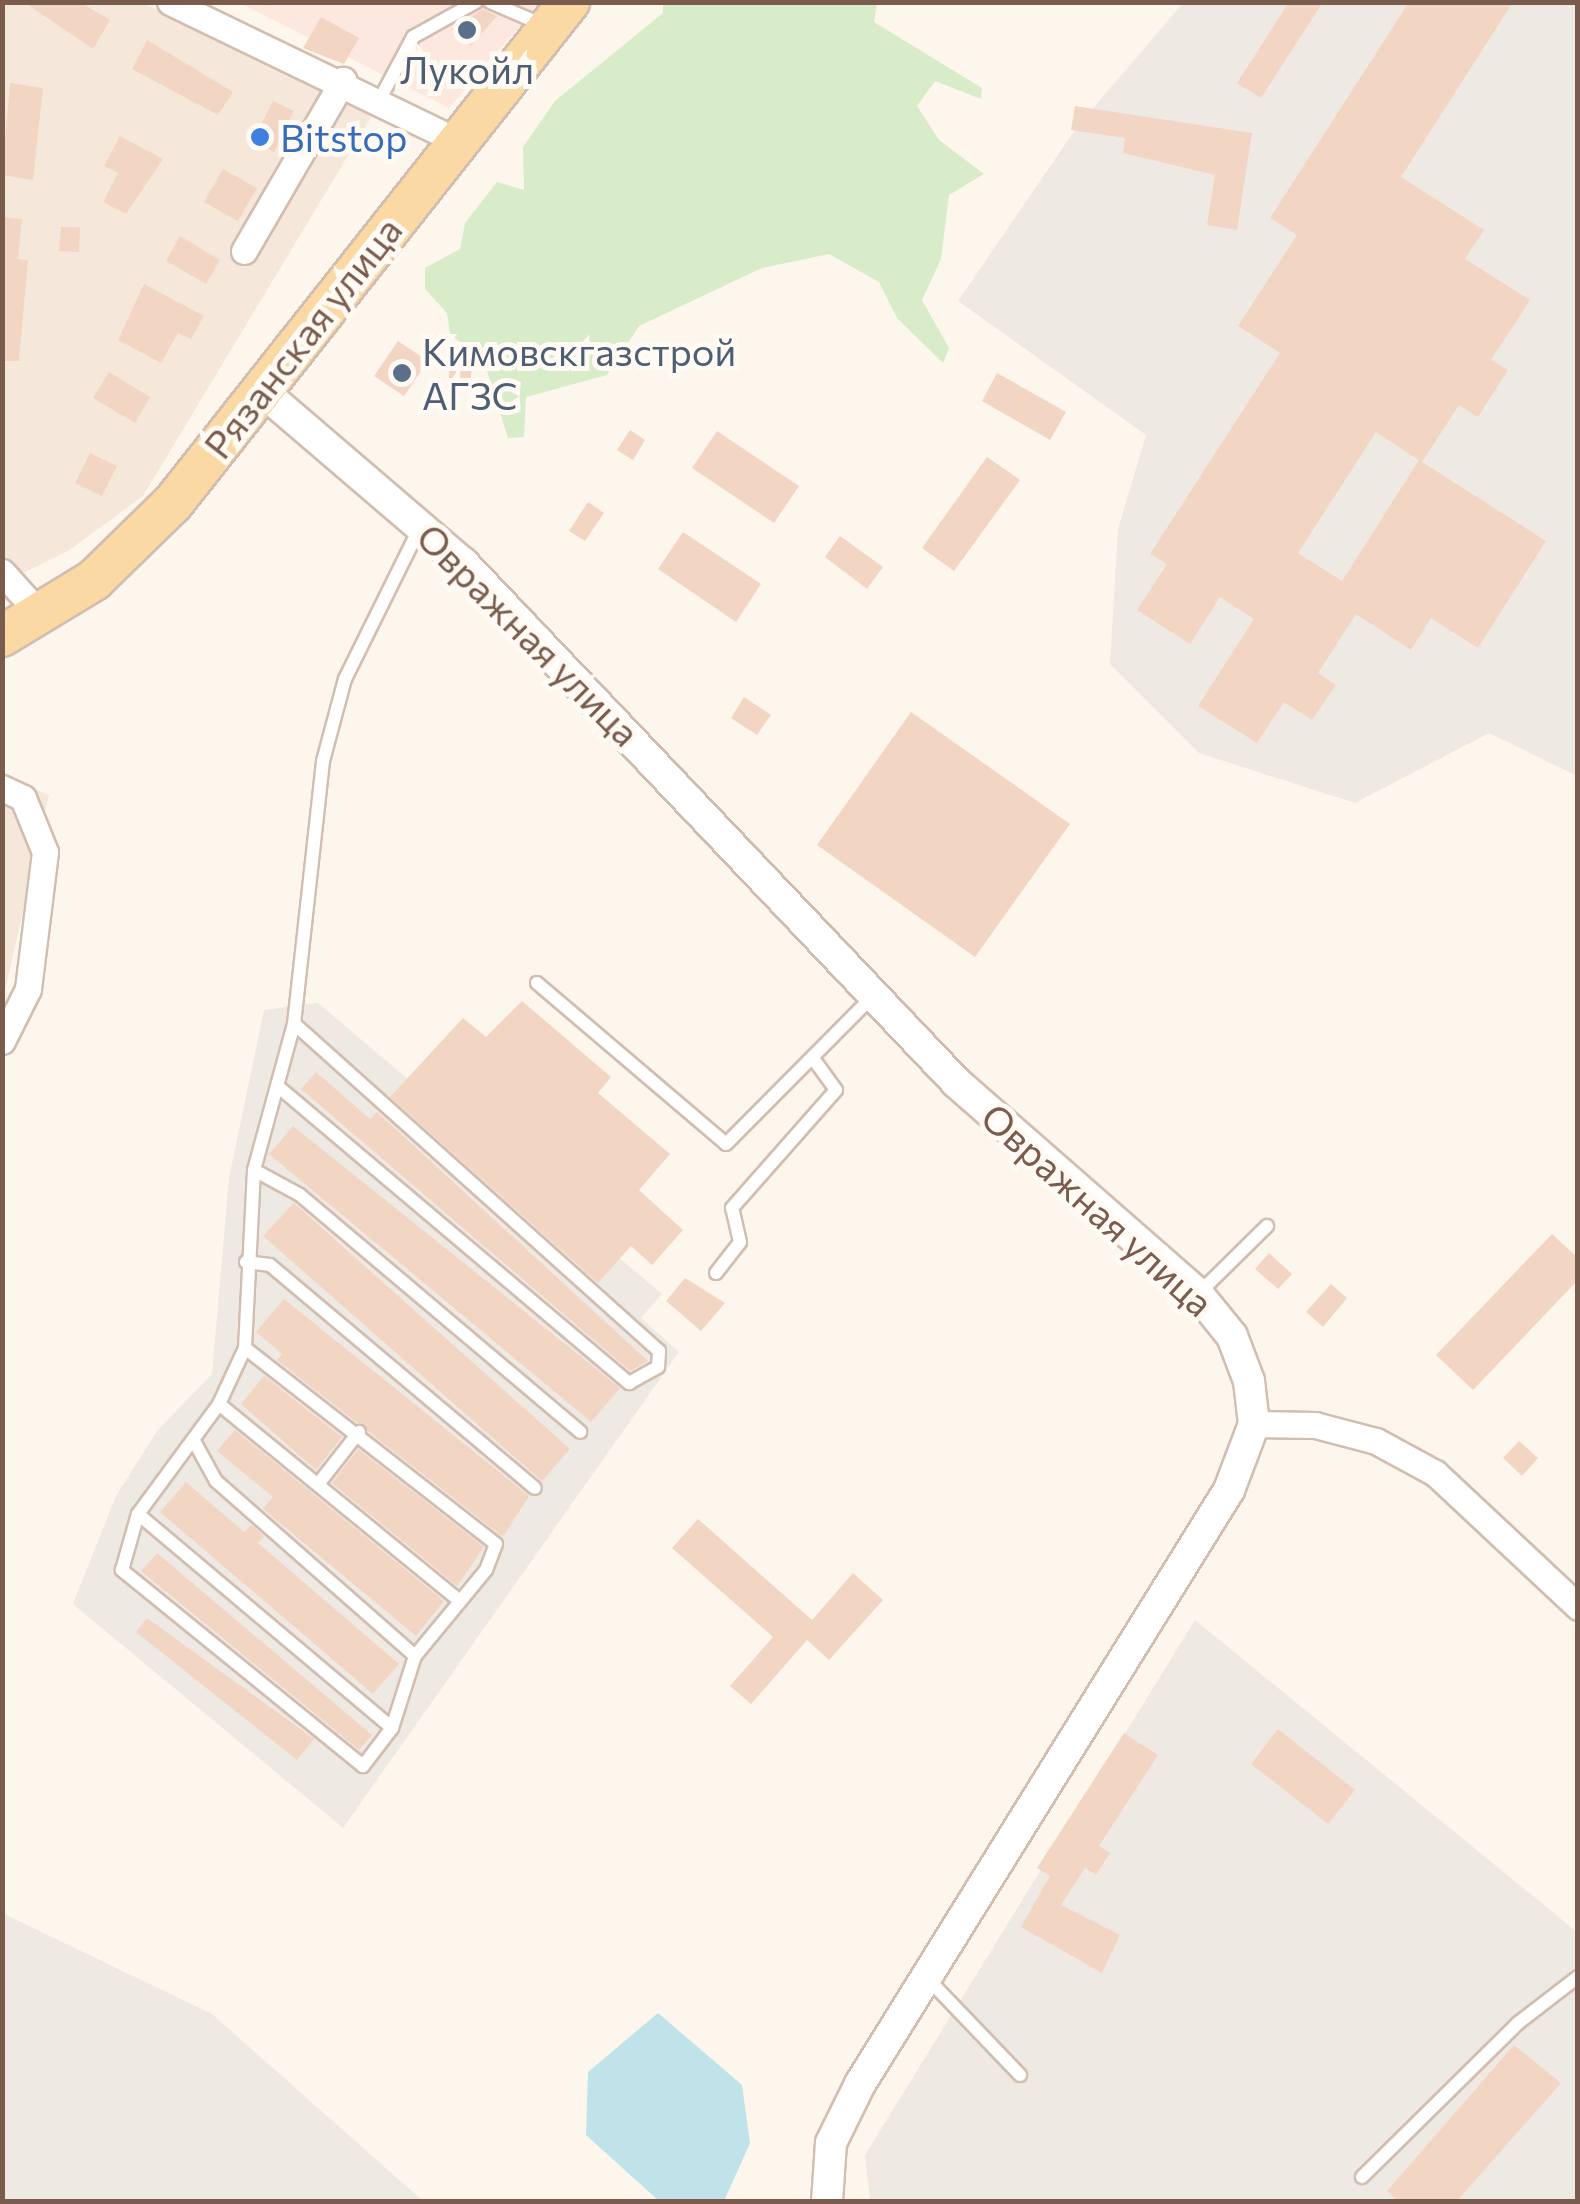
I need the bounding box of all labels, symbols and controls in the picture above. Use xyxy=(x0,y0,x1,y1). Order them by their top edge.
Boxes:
marker: Лукойл xyxy=(456,19,478,41)
place label: Лукойл xyxy=(400,46,534,92)
place label: Bitstop xyxy=(280,114,408,160)
marker: Bitstop xyxy=(249,126,271,148)
street label: Рязанская улица xyxy=(194,207,410,467)
place label: Кимовскгазстрой АГЗС xyxy=(422,328,736,418)
marker: Кимовскгазстрой АГЗС xyxy=(391,362,413,384)
street label: Овражная улица xyxy=(408,513,650,755)
street label: Овражная улица xyxy=(973,1093,1223,1325)

